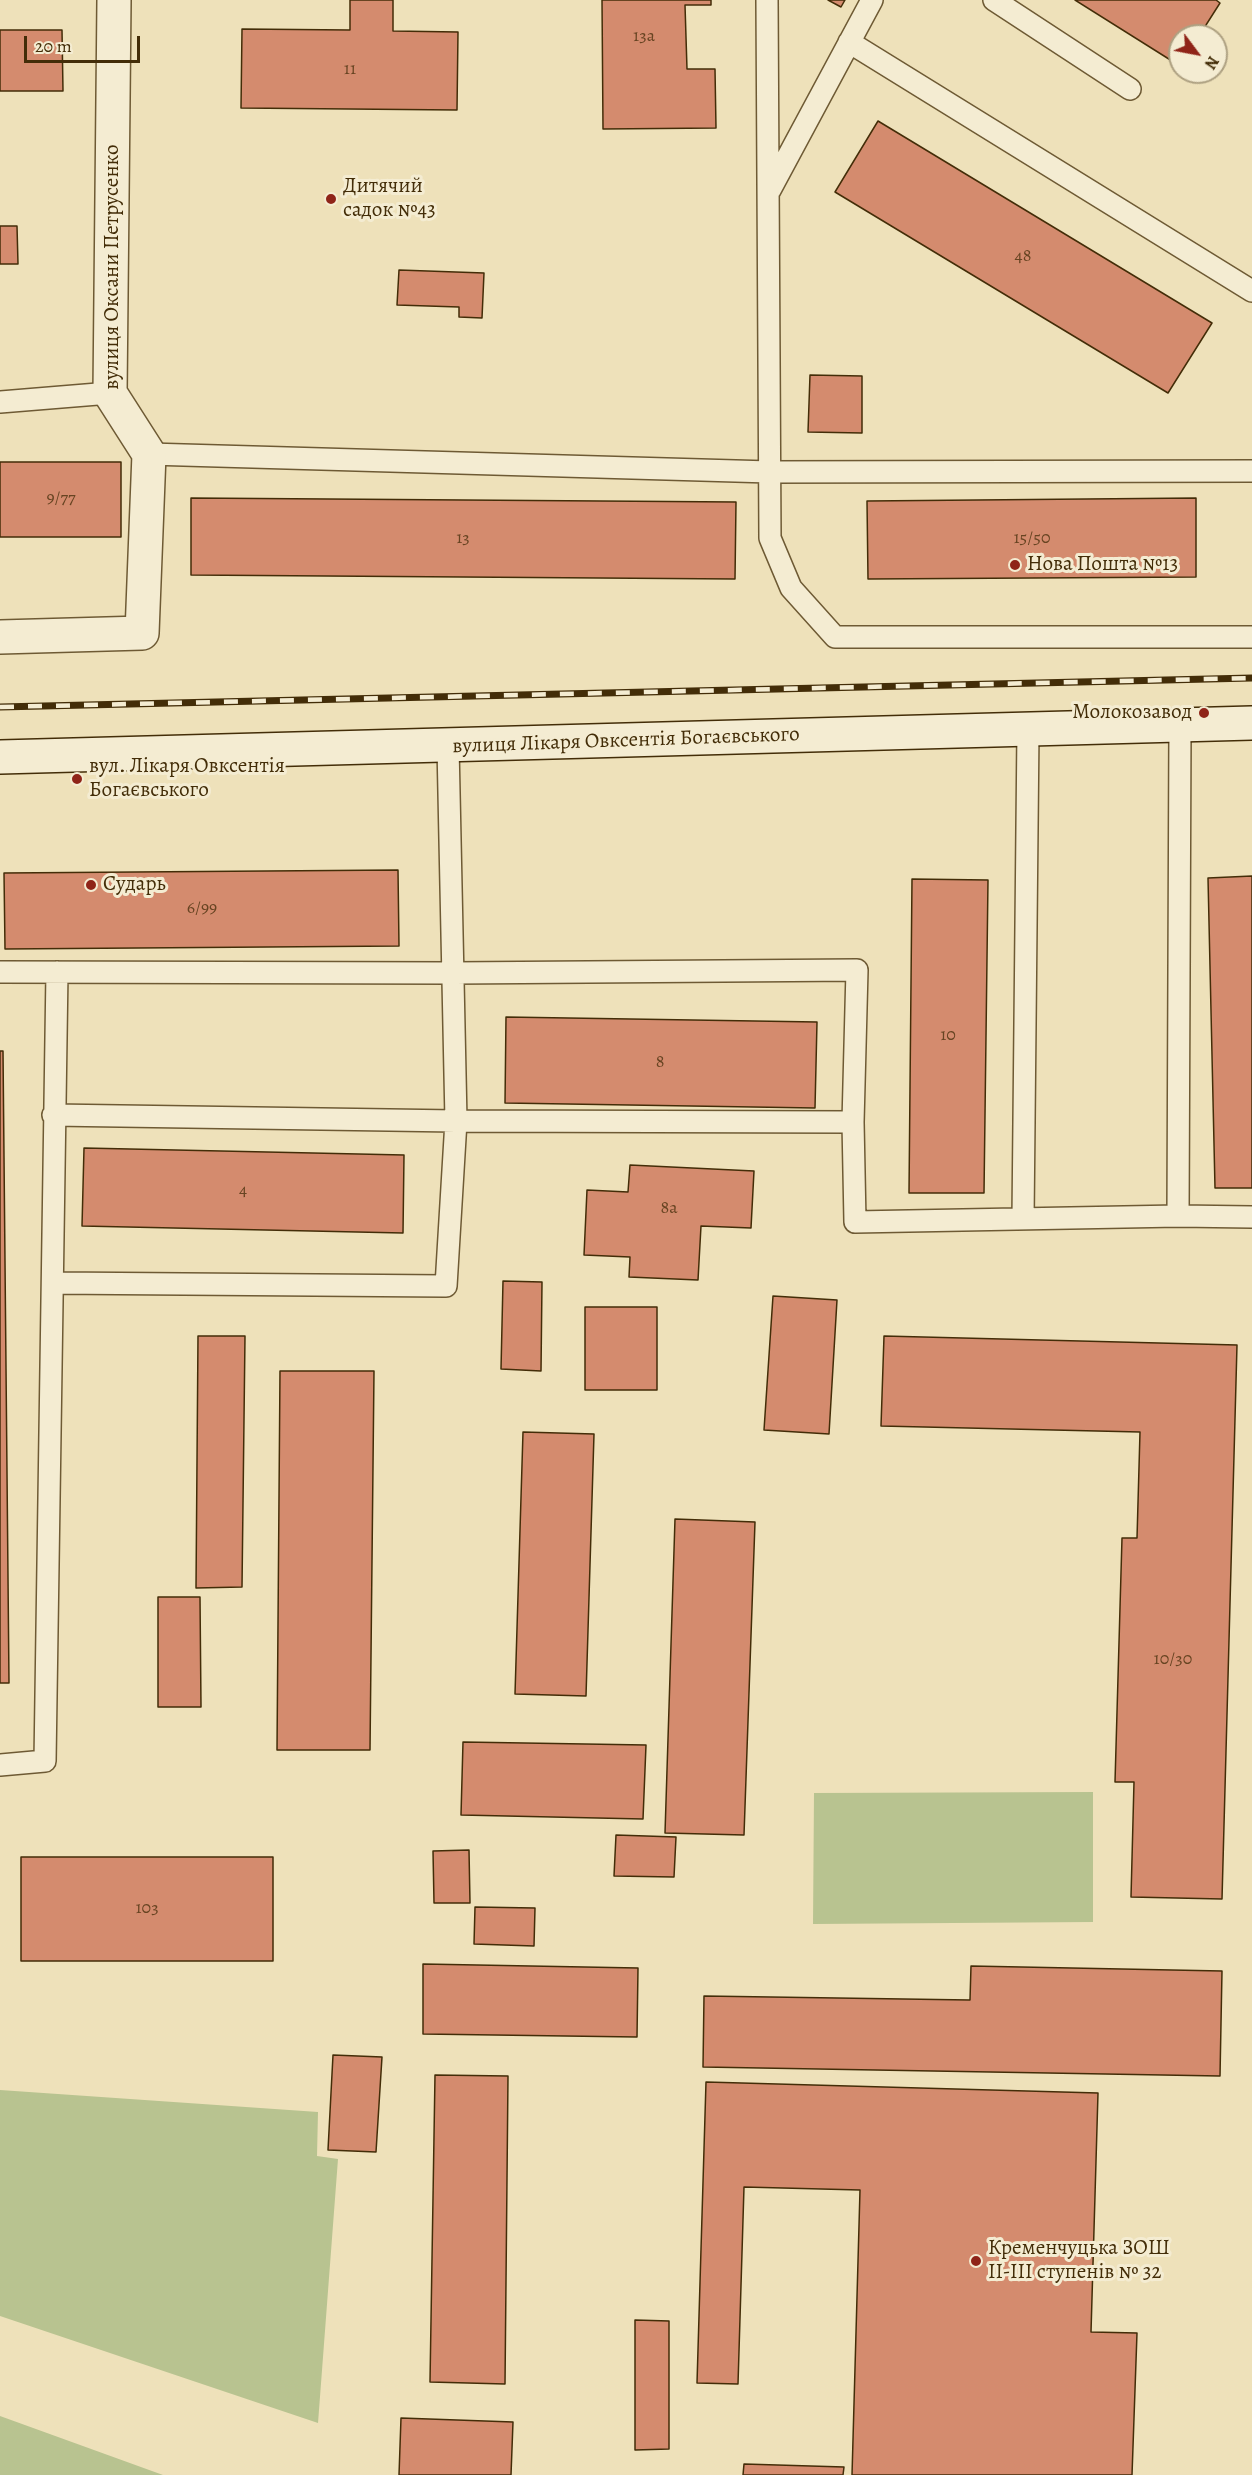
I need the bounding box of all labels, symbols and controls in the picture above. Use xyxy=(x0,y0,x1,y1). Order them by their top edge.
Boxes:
scale bar xyxy=(27,24,142,62)
north arrow xyxy=(1168,24,1228,84)
house number: 13а xyxy=(633,26,655,48)
text: 20 m xyxy=(35,34,72,58)
text: N xyxy=(1199,52,1224,73)
house number: 11 xyxy=(344,59,356,81)
street label: вулиця Оксани Петрусенко xyxy=(100,144,126,390)
place label: Дитячий садок №43 xyxy=(343,174,436,224)
marker: Дитячий садок №43 xyxy=(324,192,338,206)
house number: 48 xyxy=(1015,246,1031,268)
house number: 9/77 xyxy=(46,488,76,510)
house number: 13 xyxy=(456,528,470,550)
house number: 15/50 xyxy=(1013,528,1051,550)
place label: Нова Пошта №13 xyxy=(1027,552,1178,578)
marker: Нова Пошта №13 xyxy=(1008,558,1022,572)
place label: Молокозавод xyxy=(1072,700,1192,726)
marker: Молокозавод xyxy=(1197,706,1211,720)
street label: вулиця Лікаря Овксентія Богаєвського xyxy=(452,722,800,760)
place label: вул. Лікаря Овксентія Богаєвського xyxy=(89,754,285,804)
marker: вул. Лікаря Овксентія Богаєвського xyxy=(70,772,84,786)
place label: Сударь xyxy=(103,872,166,898)
marker: Сударь xyxy=(84,878,98,892)
house number: 6/99 xyxy=(187,898,217,920)
house number: 10 xyxy=(940,1025,956,1047)
house number: 8 xyxy=(656,1052,664,1074)
house number: 4 xyxy=(239,1180,247,1202)
house number: 8а xyxy=(660,1198,678,1220)
house number: 10/30 xyxy=(1154,1649,1192,1671)
house number: 103 xyxy=(135,1898,159,1920)
place label: Кременчуцька ЗОШ ІІ-ІІІ ступенів № 32 xyxy=(988,2236,1170,2286)
marker: Кременчуцька ЗОШ ІІ-ІІІ ступенів № 32 xyxy=(969,2254,983,2268)

